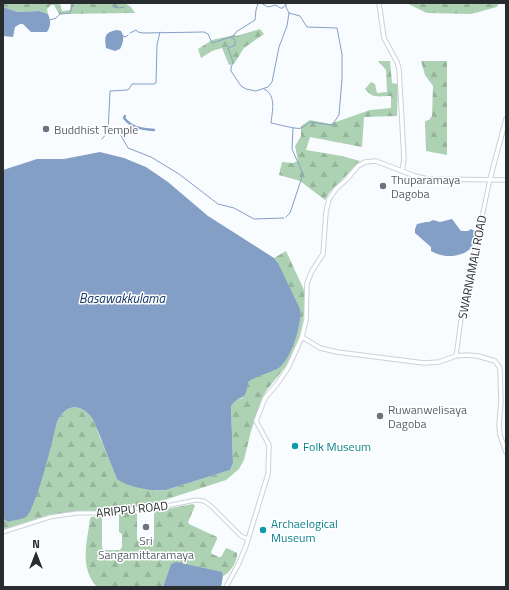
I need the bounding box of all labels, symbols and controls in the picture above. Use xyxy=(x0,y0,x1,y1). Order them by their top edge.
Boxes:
place label: Buddhist Temple xyxy=(54,120,138,139)
marker: Buddhist Temple xyxy=(41,124,51,134)
place label: Thuparamaya Dagoba xyxy=(391,170,460,203)
marker: Thuparamaya Dagoba xyxy=(378,181,388,191)
street label: SWARNAMALI ROAD xyxy=(453,213,491,321)
water label: Basawakkulama xyxy=(79,288,166,308)
place label: Ruwanwelisaya Dagoba xyxy=(388,400,467,433)
marker: Ruwanwelisaya Dagoba xyxy=(375,411,385,421)
place label: Folk Museum xyxy=(303,437,371,456)
marker: Folk Museum xyxy=(290,441,300,451)
street label: ARIPPU ROAD xyxy=(95,496,169,522)
place label: Archaelogical Museum xyxy=(271,514,338,547)
marker: Sri Sangamittaramaya xyxy=(141,522,151,532)
marker: Archaelogical Museum xyxy=(258,525,268,535)
place label: Sri Sangamittaramaya xyxy=(98,531,194,564)
north arrow xyxy=(16,534,56,574)
text: N xyxy=(32,536,40,552)

